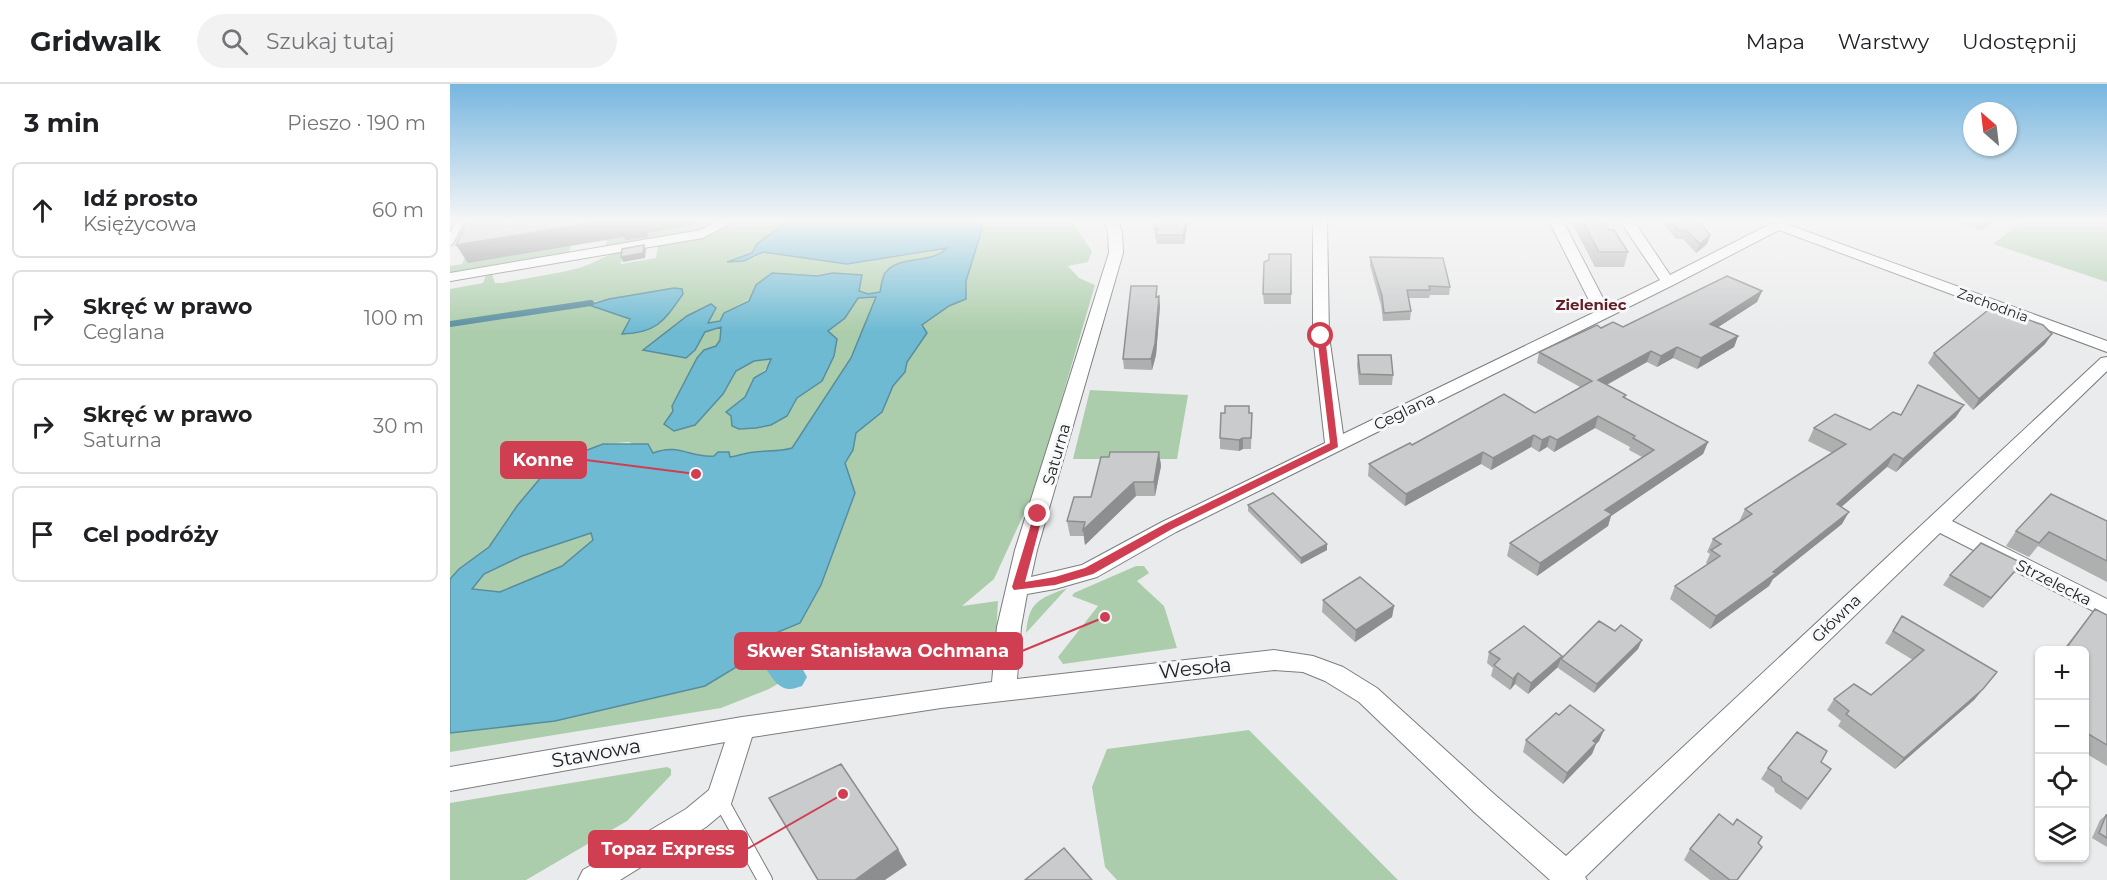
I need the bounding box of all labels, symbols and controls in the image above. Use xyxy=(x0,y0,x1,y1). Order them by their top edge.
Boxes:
search box xyxy=(197,14,617,68)
text: Gridwalk xyxy=(30,24,161,58)
icon: search xyxy=(218,25,251,58)
text: Szukaj tutaj xyxy=(266,28,395,55)
text: Mapa xyxy=(1746,29,1805,54)
text: Warstwy xyxy=(1838,29,1929,54)
text: Udostępnij xyxy=(1962,29,2077,54)
north arrow xyxy=(1963,102,2017,156)
text: 3 min xyxy=(24,107,100,139)
text: Pieszo · 190 m xyxy=(287,111,426,135)
text: Idź prosto xyxy=(83,185,198,212)
icon: ahead xyxy=(26,194,59,227)
text: 60 m xyxy=(372,198,424,222)
text: Księżycowa xyxy=(83,212,197,236)
street label: Zachodnia xyxy=(1955,284,2031,326)
text: Skręć w prawo xyxy=(83,293,252,320)
district label: Zieleniec xyxy=(1555,295,1627,314)
icon: right xyxy=(26,302,59,335)
text: 100 m xyxy=(364,306,424,330)
text: Ceglana xyxy=(83,320,165,344)
route start xyxy=(1307,322,1333,348)
street label: Ceglana xyxy=(1371,389,1438,434)
text: Skręć w prawo xyxy=(83,401,252,428)
icon: right xyxy=(26,410,59,443)
text: 30 m xyxy=(373,414,424,438)
street label: Saturna xyxy=(1039,421,1074,487)
text: Saturna xyxy=(83,428,162,452)
callout: Konne xyxy=(501,442,586,478)
text: Konne xyxy=(512,449,574,471)
route end xyxy=(1024,500,1050,526)
icon: arrive xyxy=(26,518,59,551)
text: Cel podróży xyxy=(83,521,219,548)
street label: Strzelecka xyxy=(2013,555,2095,610)
street label: Główna xyxy=(1808,590,1865,646)
callout: Skwer Stanisława Ochmana xyxy=(735,633,1022,669)
text: Skwer Stanisława Ochmana xyxy=(747,640,1009,662)
map controls xyxy=(2035,646,2089,862)
button: + xyxy=(2035,646,2089,700)
street label: Wesoła xyxy=(1157,652,1233,684)
button: − xyxy=(2035,700,2089,754)
street label: Stawowa xyxy=(550,733,642,773)
button: locate xyxy=(2035,754,2089,808)
button: layers xyxy=(2035,808,2089,862)
callout: Topaz Express xyxy=(589,831,747,867)
text: Topaz Express xyxy=(601,838,735,860)

